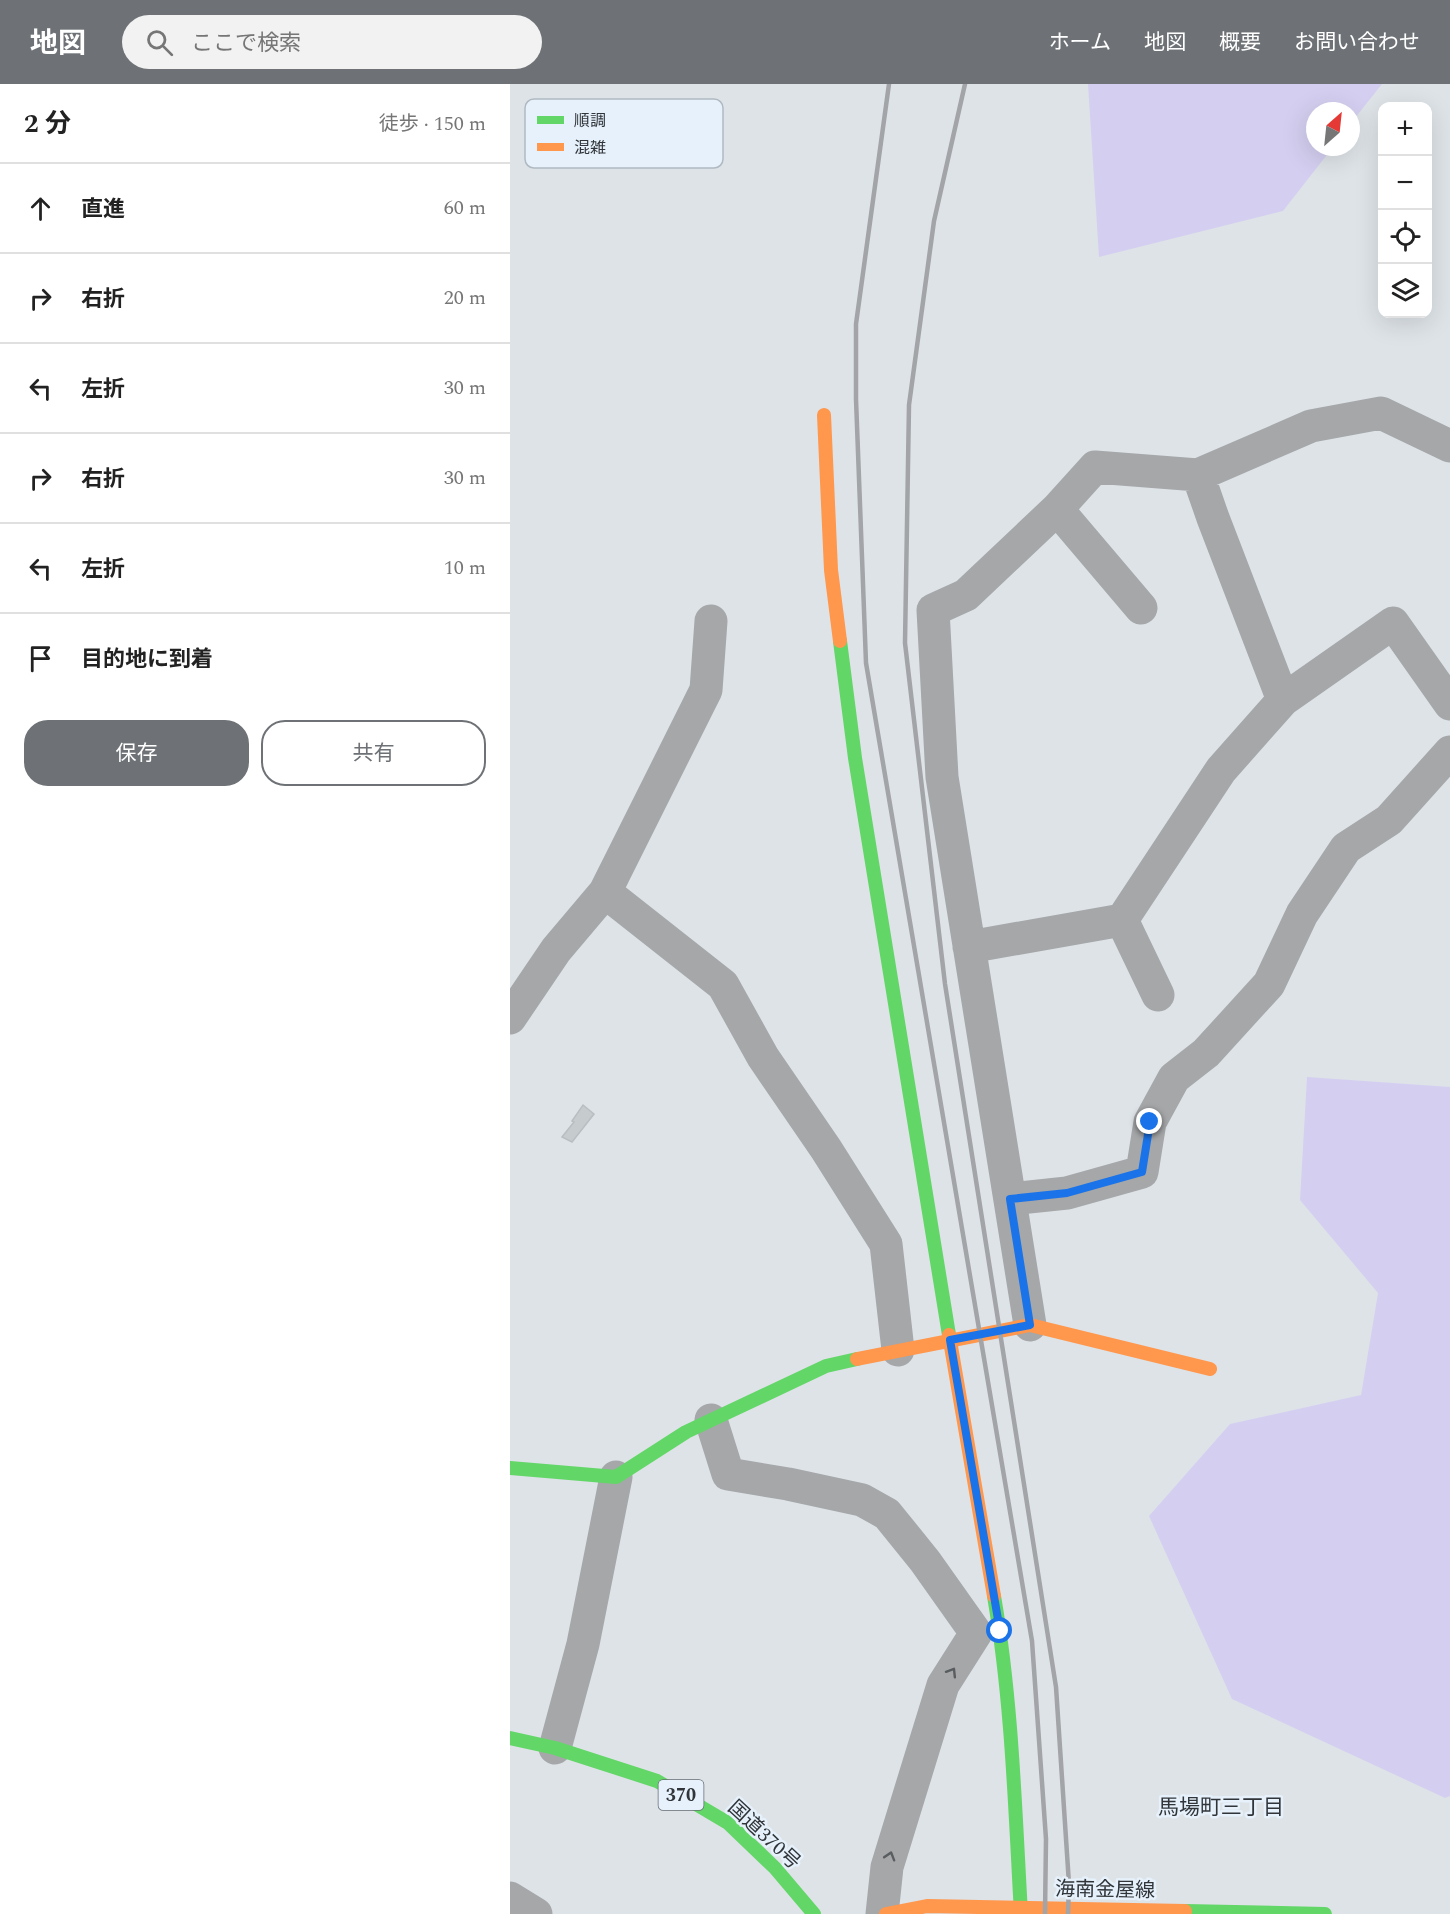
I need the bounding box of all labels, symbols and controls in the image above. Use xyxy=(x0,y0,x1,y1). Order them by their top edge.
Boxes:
search box xyxy=(122,15,542,69)
text: 地図 xyxy=(30,22,86,65)
icon: search xyxy=(143,26,176,59)
text: ここで検索 xyxy=(191,27,301,60)
text: ホーム xyxy=(1049,27,1111,59)
text: 地図 xyxy=(1144,27,1186,59)
text: 概要 xyxy=(1219,27,1261,59)
text: お問い合わせ xyxy=(1294,27,1420,59)
legend xyxy=(525,99,723,168)
north arrow xyxy=(1306,102,1360,156)
map controls xyxy=(1378,102,1432,318)
button: + xyxy=(1378,102,1432,156)
text: 2 分 xyxy=(24,104,71,144)
text: 徒歩 · 150 m xyxy=(379,109,486,139)
text: 順調 xyxy=(574,109,606,133)
text: 混雑 xyxy=(574,136,606,160)
button: − xyxy=(1378,156,1432,210)
icon: ahead xyxy=(24,192,57,225)
text: 直進 xyxy=(81,193,125,226)
text: 60 m xyxy=(444,193,486,223)
button: locate xyxy=(1378,210,1432,264)
button: layers xyxy=(1378,264,1432,318)
icon: right xyxy=(24,282,57,315)
text: 右折 xyxy=(81,283,125,316)
text: 20 m xyxy=(444,283,486,313)
icon: left xyxy=(24,372,57,405)
text: 左折 xyxy=(81,373,125,406)
text: 30 m xyxy=(444,373,486,403)
icon: right xyxy=(24,462,57,495)
text: 右折 xyxy=(81,463,125,496)
text: 30 m xyxy=(444,463,486,493)
icon: left xyxy=(24,552,57,585)
text: 左折 xyxy=(81,553,125,586)
text: 10 m xyxy=(444,553,486,583)
icon: arrive xyxy=(24,642,57,675)
text: 目的地に到着 xyxy=(81,643,213,676)
button: 保存 xyxy=(24,720,249,786)
button: 共有 xyxy=(261,720,486,786)
route end xyxy=(1136,1108,1162,1134)
route start xyxy=(986,1617,1012,1643)
one-way arrow xyxy=(944,1668,956,1678)
road number: 370 xyxy=(658,1780,704,1810)
district label: 馬場町三丁目 xyxy=(1158,1792,1284,1824)
street label: 国道370号 xyxy=(721,1793,807,1877)
one-way arrow xyxy=(883,1851,895,1862)
street label: 海南金屋線 xyxy=(1055,1874,1155,1906)

